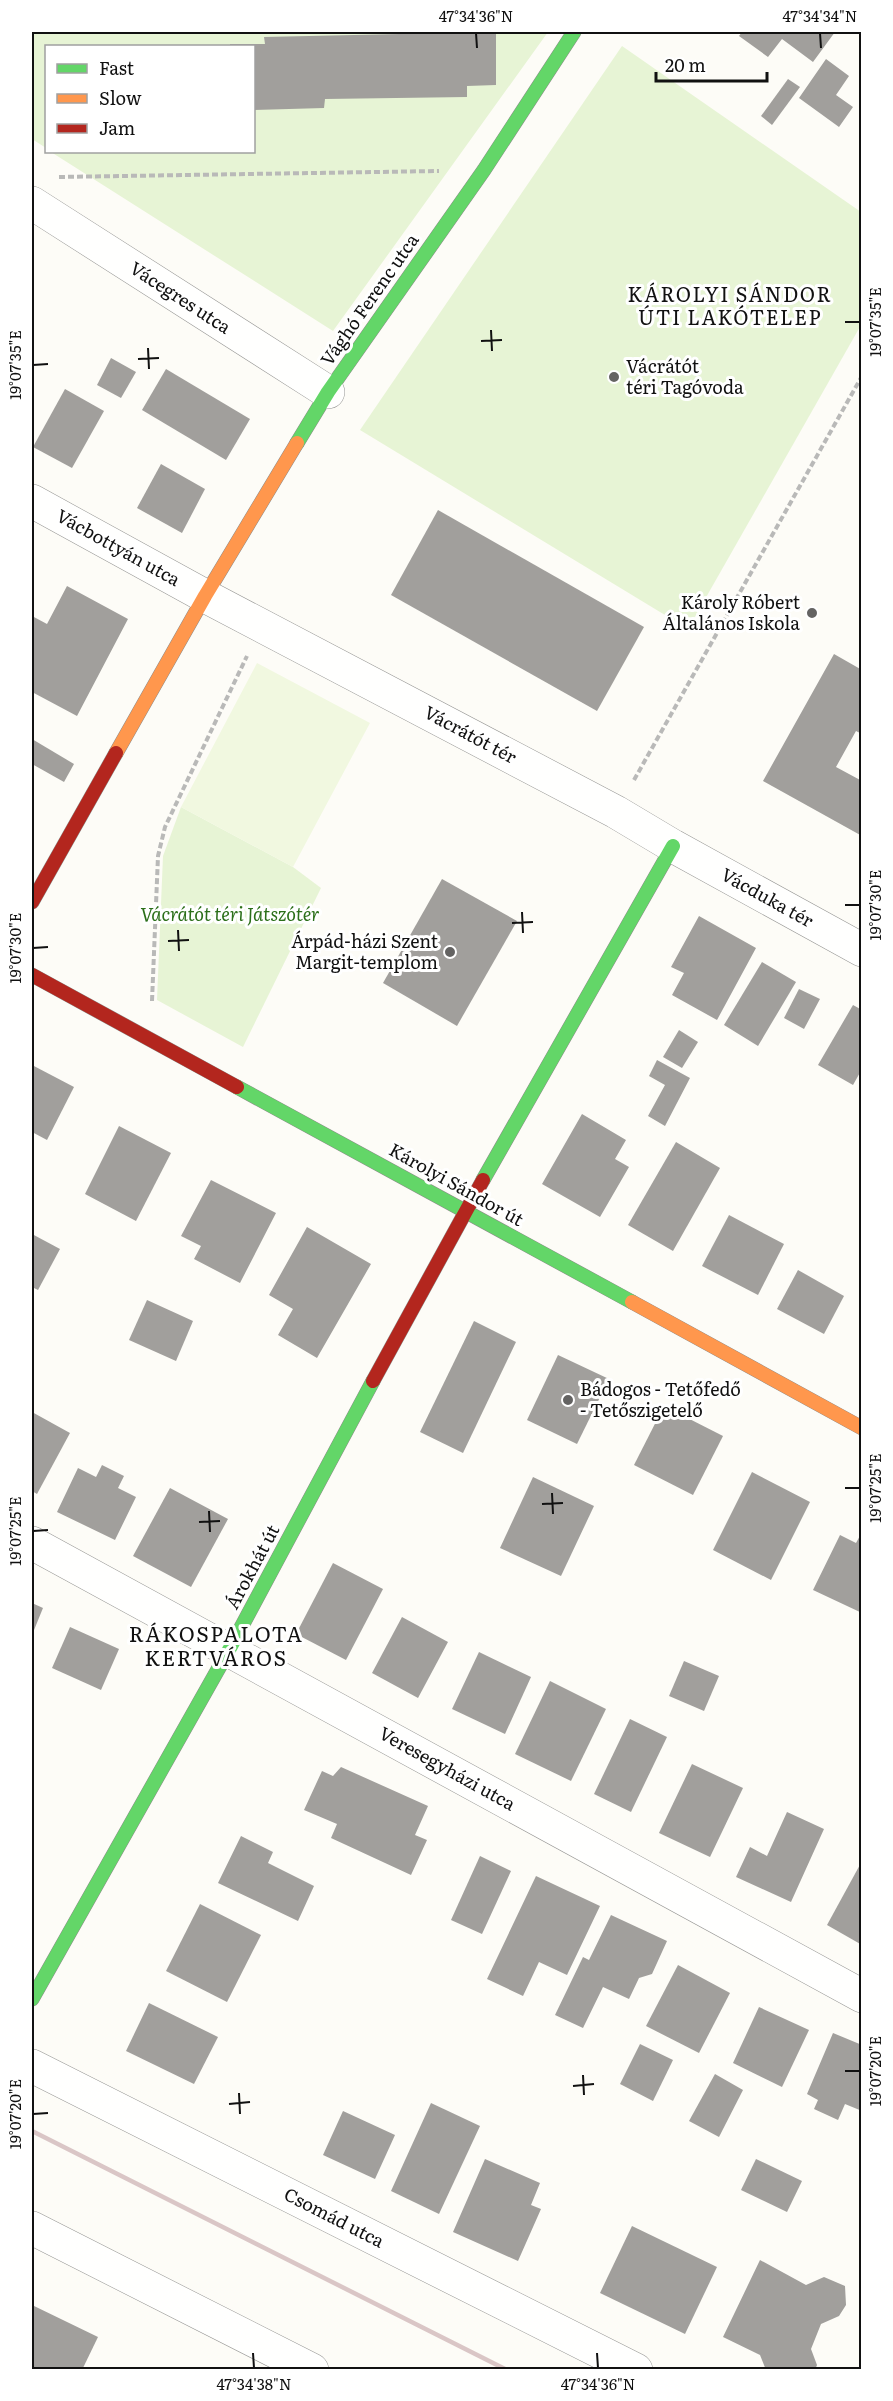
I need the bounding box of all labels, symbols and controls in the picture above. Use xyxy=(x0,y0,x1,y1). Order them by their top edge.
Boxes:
text: 47°34'36"N xyxy=(439,4,513,27)
text: 47°34'34"N xyxy=(783,4,857,27)
legend xyxy=(45,45,255,153)
scale bar xyxy=(656,45,767,83)
text: 20 m xyxy=(665,51,706,78)
text: Fast xyxy=(99,54,135,81)
text: Slow xyxy=(99,84,142,111)
text: Jam xyxy=(99,114,135,141)
street label: Vághó Ferenc utca xyxy=(313,227,425,371)
street label: Vácegres utca xyxy=(125,254,237,340)
district label: KÁROLYI SÁNDOR ÚTI LAKÓTELEP xyxy=(628,278,832,331)
text: 19°07'35"E xyxy=(863,287,886,357)
text: 19°07'35"E xyxy=(3,330,26,400)
place label: Vácrátót téri Tagóvoda xyxy=(626,352,744,400)
marker: Vácrátót téri Tagóvoda xyxy=(607,370,621,384)
street label: Vácbottyán utca xyxy=(52,501,186,592)
place label: Károly Róbert Általános Iskola xyxy=(662,588,801,636)
marker: Károly Róbert Általános Iskola xyxy=(805,606,819,620)
street label: Vácrátót tér xyxy=(420,698,522,770)
street label: Vácduka tér xyxy=(717,860,819,933)
text: 19°07'30"E xyxy=(863,870,886,940)
park label: Vácrátót téri Játszótér xyxy=(140,900,320,927)
text: 19°07'30"E xyxy=(3,913,26,983)
place label: Árpád-házi Szent Margit-templom xyxy=(291,927,439,975)
marker: Árpád-házi Szent Margit-templom xyxy=(443,945,457,959)
street label: Károlyi Sándor út xyxy=(384,1135,530,1232)
place label: Bádogos - Tetőfedő - Tetőszigetelő xyxy=(580,1375,741,1423)
marker: Bádogos - Tetőfedő - Tetőszigetelő xyxy=(561,1393,575,1407)
text: 19°07'25"E xyxy=(863,1453,886,1523)
text: 19°07'25"E xyxy=(3,1496,26,1566)
street label: Árokhát út xyxy=(218,1518,286,1613)
district label: RÁKOSPALOTA KERTVÁROS xyxy=(129,1617,303,1672)
street label: Veresegyházi utca xyxy=(375,1719,521,1817)
text: 19°07'20"E xyxy=(863,2036,886,2106)
text: 19°07'20"E xyxy=(3,2079,26,2149)
street label: Csomád utca xyxy=(280,2180,390,2254)
text: 47°34'38"N xyxy=(217,2372,291,2395)
text: 47°34'36"N xyxy=(561,2372,635,2395)

